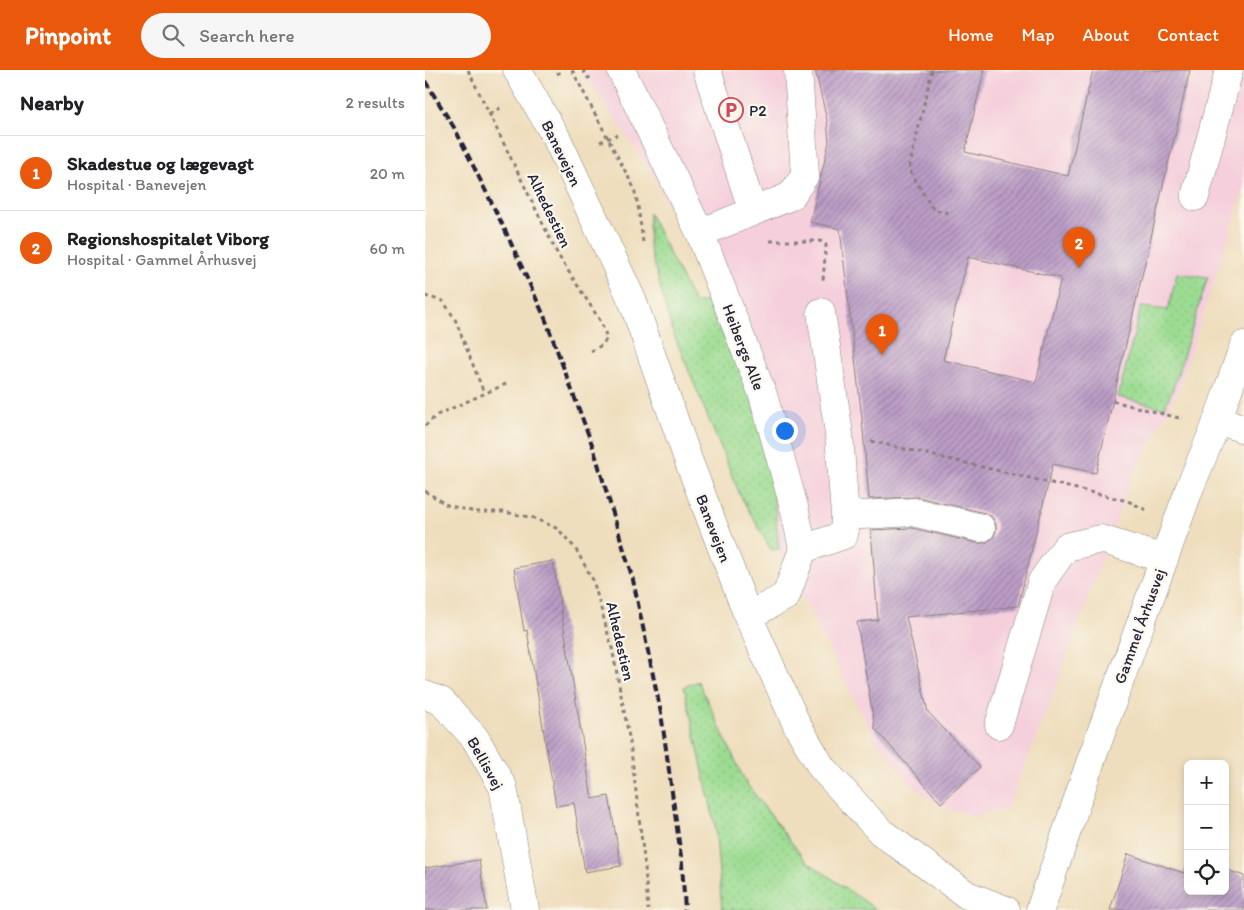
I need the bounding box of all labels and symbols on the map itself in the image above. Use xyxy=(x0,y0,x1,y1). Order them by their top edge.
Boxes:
parking icon: P2 xyxy=(718,97,744,123)
place label: P2 xyxy=(749,101,767,120)
street label: Banevejen xyxy=(537,117,586,189)
street label: Alhedestien xyxy=(523,170,576,251)
pin: 2 xyxy=(1063,227,1095,268)
street label: Heibergs Alle xyxy=(718,301,769,393)
pin: 1 xyxy=(866,314,898,355)
your location xyxy=(772,418,798,444)
street label: Banevejen xyxy=(692,492,735,565)
street label: Gammel Århusvej xyxy=(1110,566,1169,686)
street label: Alhedestien xyxy=(602,600,639,683)
street label: Bellisvej xyxy=(463,734,508,793)

